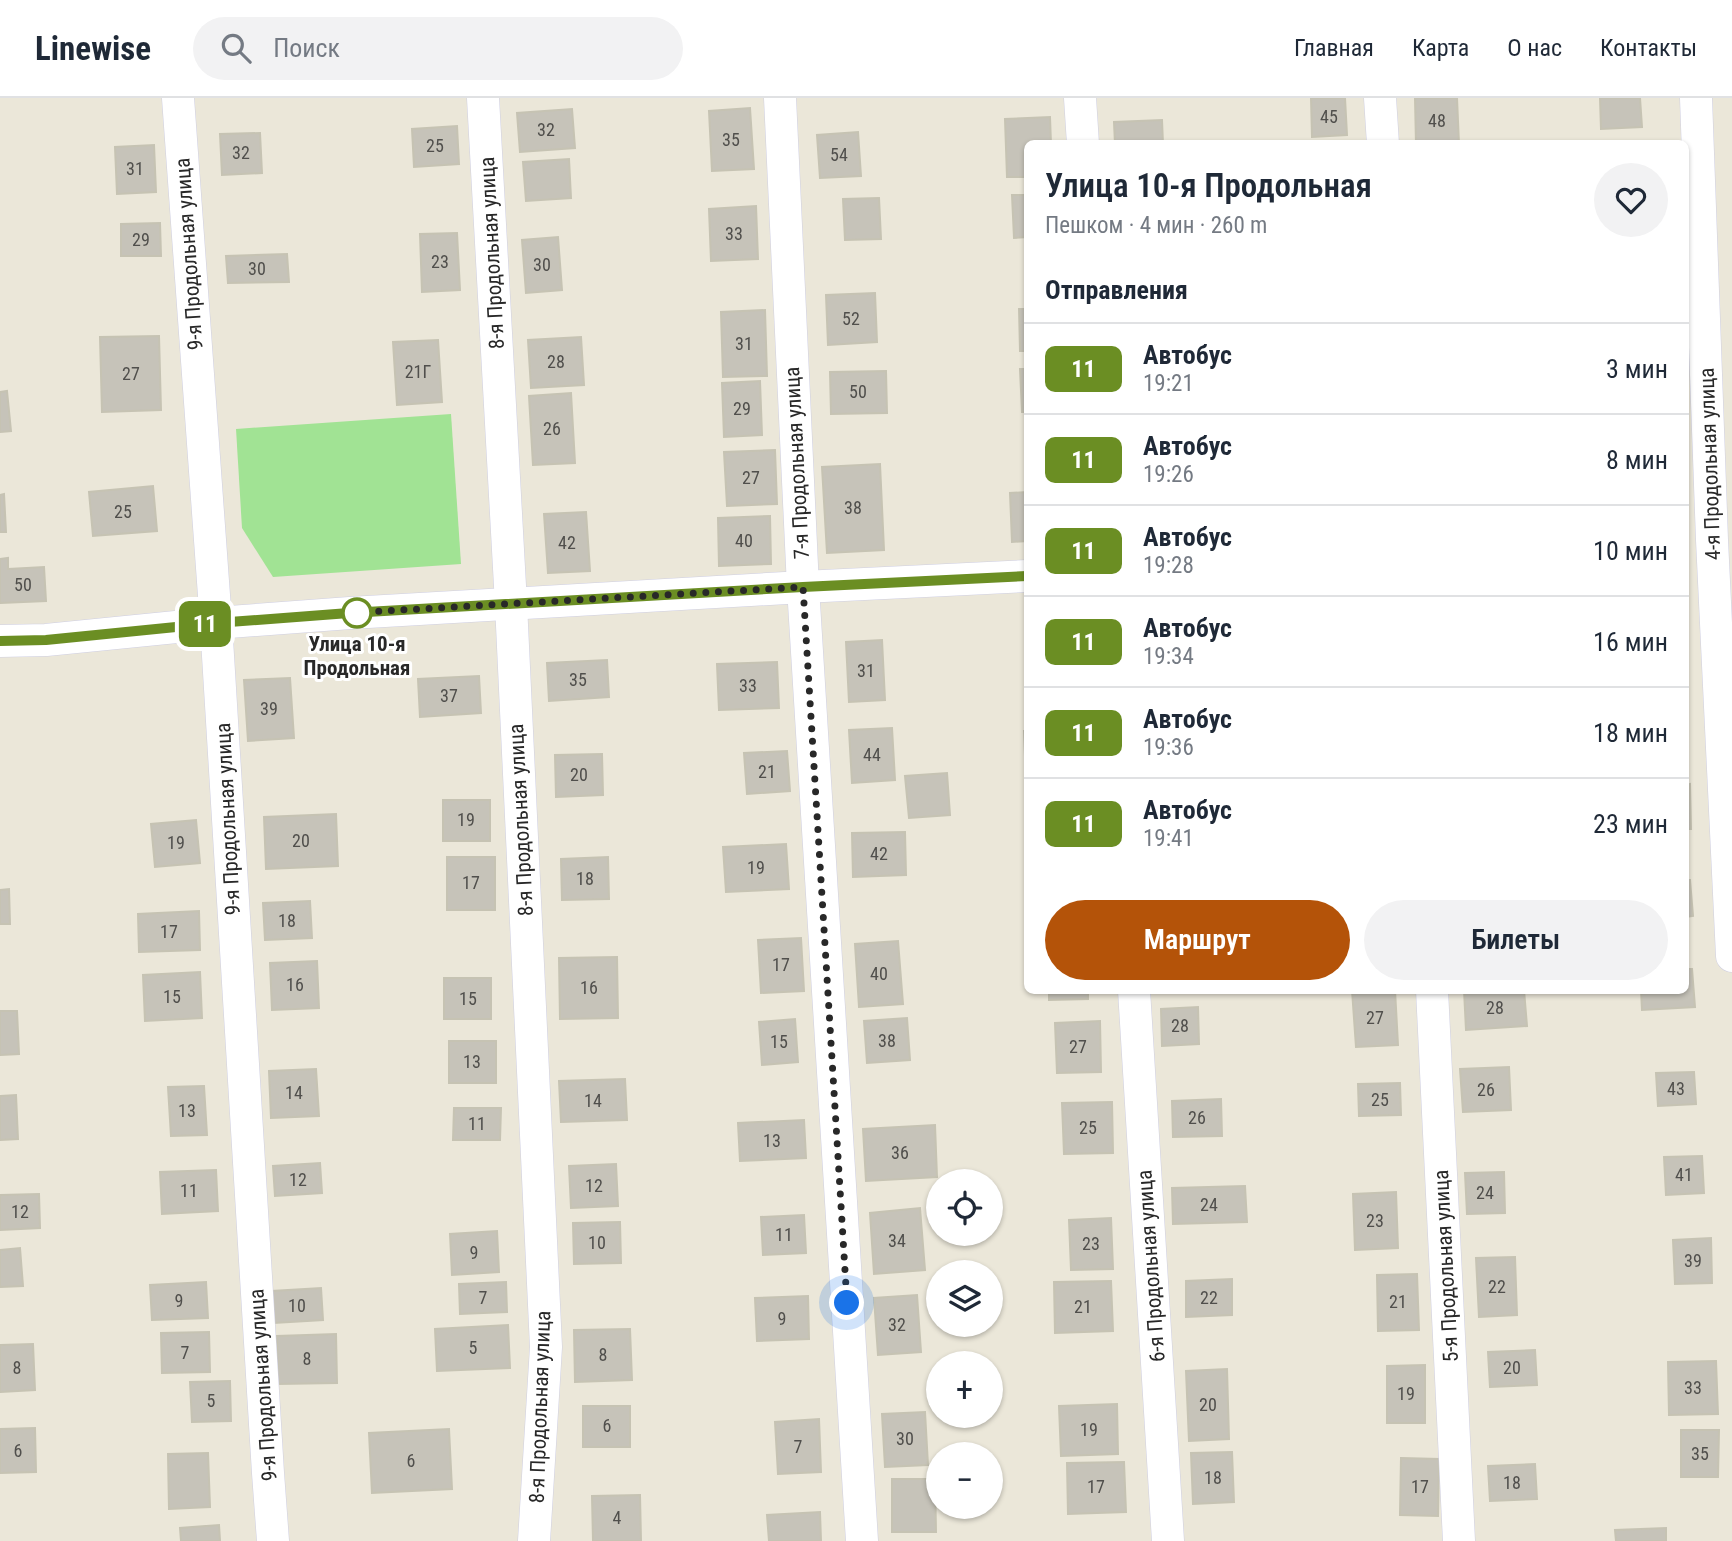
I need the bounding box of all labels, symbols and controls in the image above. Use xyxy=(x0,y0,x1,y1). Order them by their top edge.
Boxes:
search box xyxy=(193,17,683,80)
text: Linewise xyxy=(35,29,151,68)
icon: search xyxy=(217,29,255,67)
text: Поиск xyxy=(273,33,340,63)
text: Главная xyxy=(1294,34,1374,62)
text: Карта xyxy=(1412,34,1469,62)
text: О нас xyxy=(1507,34,1562,62)
text: Контакты xyxy=(1600,34,1697,62)
house number: 45 xyxy=(1320,106,1338,127)
house number: 48 xyxy=(1428,110,1446,131)
house number: 32 xyxy=(537,119,555,140)
house number: 35 xyxy=(722,129,740,150)
house number: 25 xyxy=(426,135,444,156)
house number: 32 xyxy=(232,142,250,163)
house number: 54 xyxy=(830,144,848,165)
street label: 8-я Продольная улица xyxy=(475,156,509,350)
street label: 9-я Продольная улица xyxy=(170,157,208,351)
house number: 31 xyxy=(126,158,144,179)
button: heart xyxy=(1594,163,1668,237)
text: Улица 10-я Продольная xyxy=(1045,166,1372,205)
text: Пешком · 4 мин · 260 m xyxy=(1045,212,1267,239)
house number: 33 xyxy=(725,223,743,244)
house number: 29 xyxy=(132,229,150,250)
house number: 23 xyxy=(431,251,449,272)
house number: 30 xyxy=(533,254,551,275)
house number: 30 xyxy=(248,258,266,279)
text: Отправления xyxy=(1045,275,1188,305)
house number: 52 xyxy=(842,308,860,329)
house number: 31 xyxy=(735,333,753,354)
text: Автобус xyxy=(1143,340,1232,370)
house number: 28 xyxy=(547,351,565,372)
text: 3 мин xyxy=(1606,354,1668,384)
text: 11 xyxy=(1071,355,1096,383)
house number: 21Г xyxy=(405,361,431,382)
house number: 27 xyxy=(122,363,140,384)
street label: 7-я Продольная улица xyxy=(780,366,814,560)
street label: 4-я Продольная улица xyxy=(1695,367,1725,561)
text: 19:21 xyxy=(1143,370,1194,397)
house number: 50 xyxy=(849,381,867,402)
house number: 29 xyxy=(733,398,751,419)
house number: 26 xyxy=(543,418,561,439)
text: Автобус xyxy=(1143,431,1232,461)
text: 8 мин xyxy=(1606,445,1668,475)
text: 11 xyxy=(1071,446,1096,474)
text: 19:26 xyxy=(1143,461,1194,488)
house number: 27 xyxy=(742,467,760,488)
house number: 38 xyxy=(844,497,862,518)
house number: 25 xyxy=(114,501,132,522)
text: Автобус xyxy=(1143,522,1232,552)
house number: 40 xyxy=(735,530,753,551)
house number: 42 xyxy=(558,532,576,553)
text: 10 мин xyxy=(1593,536,1668,566)
text: 11 xyxy=(1071,537,1096,565)
text: 19:28 xyxy=(1143,552,1194,579)
house number: 50 xyxy=(14,574,32,595)
marker: Улица 10-я Продольная xyxy=(342,598,372,628)
line badge: 11 xyxy=(174,601,236,647)
text: 11 xyxy=(193,610,217,638)
text: Автобус xyxy=(1143,613,1232,643)
text: 16 мин xyxy=(1593,627,1668,657)
text: 11 xyxy=(1071,628,1096,656)
place label: Улица 10-я Продольная xyxy=(304,632,410,680)
text: 19:34 xyxy=(1143,643,1194,670)
house number: 31 xyxy=(857,660,875,681)
house number: 35 xyxy=(569,669,587,690)
house number: 33 xyxy=(739,675,757,696)
house number: 37 xyxy=(440,685,458,706)
house number: 39 xyxy=(260,698,278,719)
text: Автобус xyxy=(1143,704,1232,734)
text: 18 мин xyxy=(1593,718,1668,748)
text: 11 xyxy=(1071,719,1096,747)
street label: 9-я Продольная улица xyxy=(211,722,245,916)
street label: 8-я Продольная улица xyxy=(504,723,538,917)
text: 19:36 xyxy=(1143,734,1194,761)
house number: 44 xyxy=(863,744,881,765)
house number: 21 xyxy=(758,761,776,782)
house number: 20 xyxy=(570,764,588,785)
text: Автобус xyxy=(1143,795,1232,825)
house number: 19 xyxy=(457,809,475,830)
text: 23 мин xyxy=(1593,809,1668,839)
text: 11 xyxy=(1071,810,1096,838)
text: 19:41 xyxy=(1143,825,1194,852)
house number: 20 xyxy=(292,830,310,851)
house number: 19 xyxy=(167,832,185,853)
house number: 42 xyxy=(870,843,888,864)
house number: 19 xyxy=(747,857,765,878)
house number: 18 xyxy=(576,868,594,889)
house number: 17 xyxy=(462,872,480,893)
button: Маршрут xyxy=(1045,900,1350,980)
button: Билеты xyxy=(1364,900,1668,980)
house number: 18 xyxy=(278,910,296,931)
house number: 17 xyxy=(160,921,178,942)
house number: 17 xyxy=(772,954,790,975)
house number: 40 xyxy=(870,963,888,984)
house number: 16 xyxy=(286,974,304,995)
house number: 16 xyxy=(580,977,598,998)
house number: 15 xyxy=(163,986,181,1007)
house number: 15 xyxy=(459,988,477,1009)
house number: 28 xyxy=(1486,997,1504,1018)
house number: 27 xyxy=(1366,1007,1384,1028)
house number: 28 xyxy=(1171,1015,1189,1036)
house number: 38 xyxy=(878,1030,896,1051)
house number: 15 xyxy=(770,1031,788,1052)
house number: 27 xyxy=(1069,1036,1087,1057)
house number: 13 xyxy=(463,1051,481,1072)
house number: 43 xyxy=(1667,1078,1685,1099)
house number: 26 xyxy=(1477,1079,1495,1100)
house number: 14 xyxy=(285,1082,303,1103)
house number: 25 xyxy=(1371,1089,1389,1110)
house number: 14 xyxy=(584,1090,602,1111)
house number: 13 xyxy=(178,1100,196,1121)
house number: 26 xyxy=(1188,1107,1206,1128)
house number: 11 xyxy=(468,1113,486,1134)
house number: 25 xyxy=(1079,1117,1097,1138)
house number: 13 xyxy=(763,1130,781,1151)
house number: 36 xyxy=(891,1142,909,1163)
house number: 41 xyxy=(1675,1164,1693,1185)
house number: 12 xyxy=(289,1169,307,1190)
map controls xyxy=(926,1169,1003,1519)
button: locate xyxy=(926,1169,1003,1246)
street label: 6-я Продольная улица xyxy=(1132,1169,1170,1363)
street label: 5-я Продольная улица xyxy=(1429,1169,1463,1363)
house number: 12 xyxy=(585,1175,603,1196)
house number: 11 xyxy=(180,1180,198,1201)
house number: 24 xyxy=(1476,1182,1494,1203)
house number: 24 xyxy=(1200,1194,1218,1215)
house number: 12 xyxy=(11,1201,29,1222)
house number: 23 xyxy=(1366,1210,1384,1231)
house number: 11 xyxy=(775,1224,793,1245)
house number: 34 xyxy=(888,1230,906,1251)
house number: 10 xyxy=(588,1232,606,1253)
house number: 23 xyxy=(1082,1233,1100,1254)
house number: 9 xyxy=(470,1242,478,1263)
house number: 39 xyxy=(1684,1250,1702,1271)
button: layers xyxy=(926,1260,1003,1337)
house number: 22 xyxy=(1488,1276,1506,1297)
your location xyxy=(829,1285,864,1320)
house number: 7 xyxy=(479,1287,488,1308)
house number: 22 xyxy=(1200,1287,1218,1308)
street label: 9-я Продольная улица xyxy=(244,1288,282,1482)
house number: 9 xyxy=(175,1290,183,1311)
house number: 21 xyxy=(1389,1291,1407,1312)
house number: 10 xyxy=(288,1295,306,1316)
house number: 21 xyxy=(1074,1296,1092,1317)
house number: 9 xyxy=(778,1308,786,1329)
street label: 8-я Продольная улица xyxy=(525,1310,555,1504)
house number: 32 xyxy=(888,1314,906,1335)
house number: 5 xyxy=(469,1337,478,1358)
house number: 7 xyxy=(181,1342,190,1363)
house number: 8 xyxy=(599,1344,607,1365)
house number: 8 xyxy=(303,1348,311,1369)
button: + xyxy=(926,1351,1003,1428)
house number: 8 xyxy=(13,1357,21,1378)
house number: 20 xyxy=(1503,1357,1521,1378)
house number: 33 xyxy=(1684,1377,1702,1398)
house number: 19 xyxy=(1397,1383,1415,1404)
house number: 5 xyxy=(207,1390,216,1411)
house number: 20 xyxy=(1199,1394,1217,1415)
house number: 6 xyxy=(603,1415,611,1436)
house number: 19 xyxy=(1080,1419,1098,1440)
house number: 30 xyxy=(896,1428,914,1449)
house number: 7 xyxy=(794,1436,803,1457)
house number: 6 xyxy=(14,1440,22,1461)
button: − xyxy=(926,1442,1003,1519)
house number: 35 xyxy=(1691,1443,1709,1464)
house number: 6 xyxy=(407,1450,415,1471)
house number: 18 xyxy=(1204,1467,1222,1488)
house number: 18 xyxy=(1503,1472,1521,1493)
house number: 17 xyxy=(1087,1476,1105,1497)
house number: 17 xyxy=(1411,1476,1429,1497)
house number: 4 xyxy=(613,1507,622,1528)

